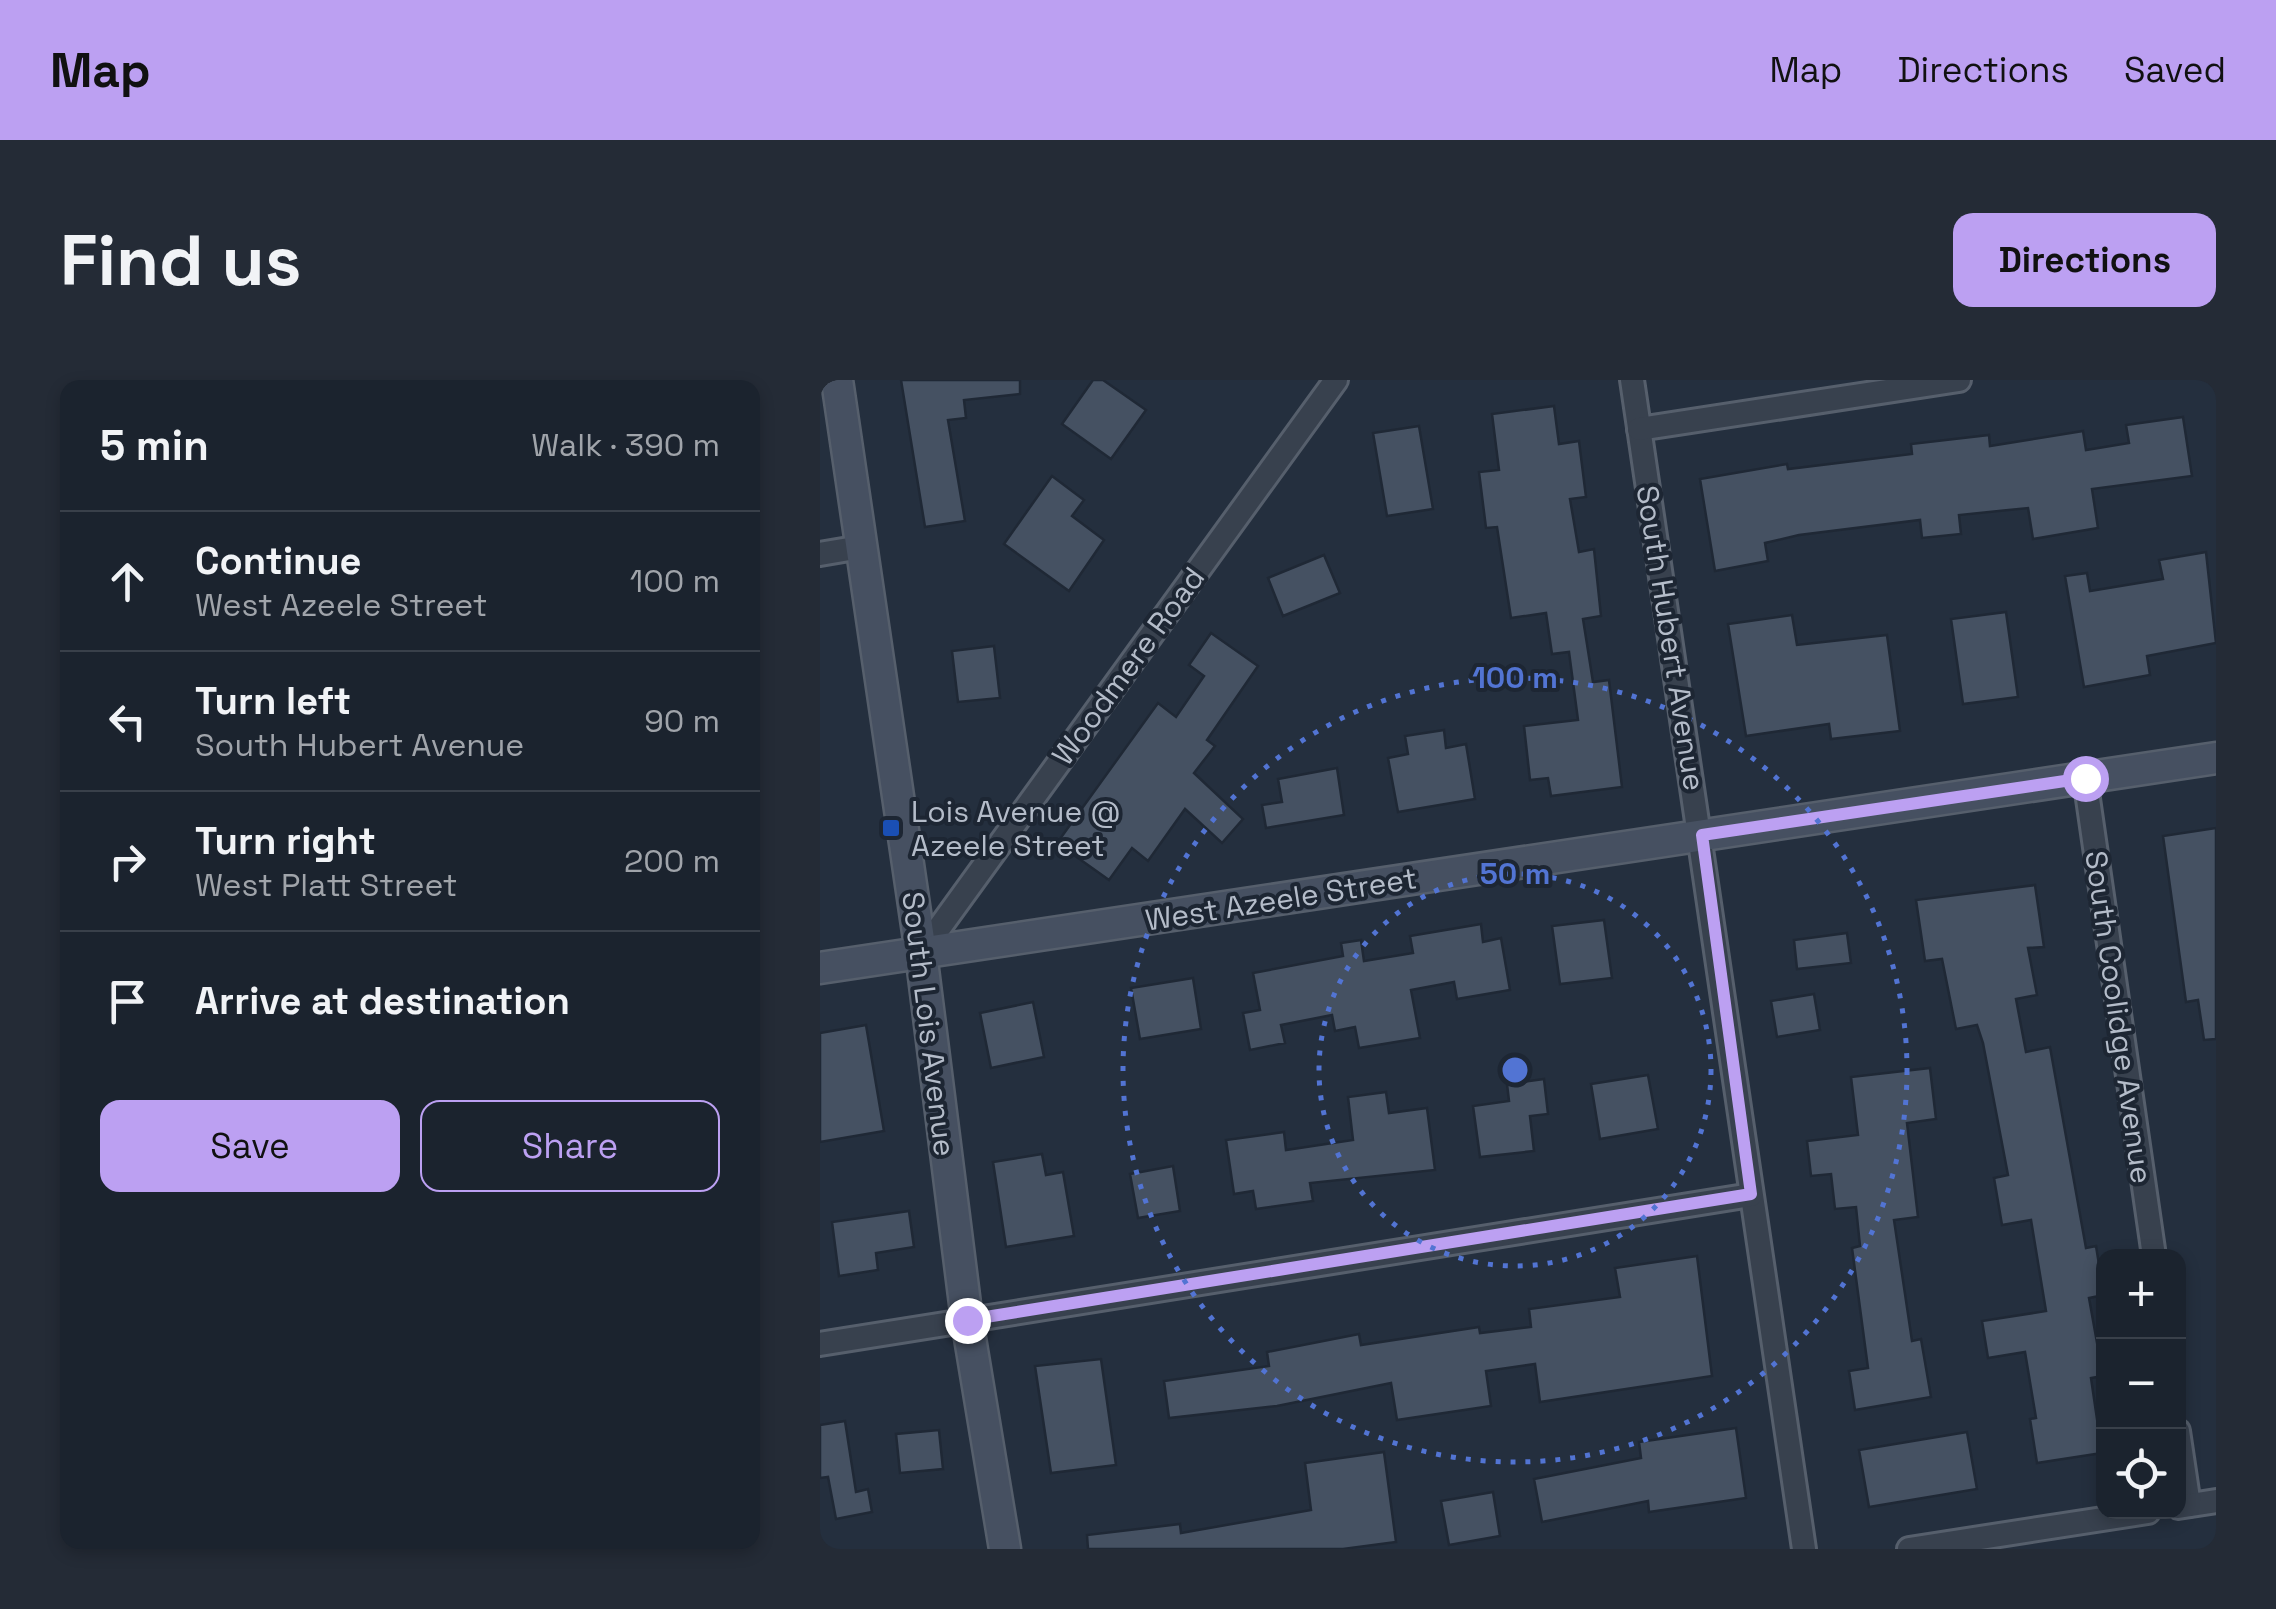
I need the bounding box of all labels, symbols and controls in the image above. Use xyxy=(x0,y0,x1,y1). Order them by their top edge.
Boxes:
text: Map xyxy=(50,40,151,101)
text: Map xyxy=(1769,48,1842,92)
text: Directions xyxy=(1897,48,2069,92)
text: Saved xyxy=(2124,48,2226,92)
button: Directions xyxy=(1953,213,2216,307)
text: Find us xyxy=(60,216,301,305)
text: 5 min xyxy=(100,419,209,472)
text: Walk · 390 m xyxy=(531,425,720,465)
street label: South Hubert Avenue xyxy=(1628,483,1714,793)
text: Continue xyxy=(195,537,361,585)
icon: ahead xyxy=(100,554,155,609)
street label: Woodmere Road xyxy=(1043,559,1213,773)
text: 100 m xyxy=(630,561,720,601)
text: West Azeele Street xyxy=(195,585,487,625)
text: 100 m xyxy=(1472,658,1558,697)
text: Turn left xyxy=(195,677,351,725)
icon: left xyxy=(100,694,155,749)
text: 90 m xyxy=(644,701,720,741)
text: South Hubert Avenue xyxy=(195,725,524,765)
route start xyxy=(2063,756,2109,802)
place label: Lois Avenue @ Azeele Street xyxy=(911,792,1121,865)
text: Turn right xyxy=(195,817,376,865)
marker: Lois Avenue @ Azeele Street xyxy=(880,817,902,839)
icon: right xyxy=(100,834,155,889)
text: 200 m xyxy=(624,841,720,881)
street label: South Coolidge Avenue xyxy=(2076,848,2162,1186)
text: 50 m xyxy=(1480,854,1550,893)
street label: West Azeele Street xyxy=(1143,858,1419,940)
text: West Platt Street xyxy=(195,865,457,905)
street label: South Lois Avenue xyxy=(893,889,965,1159)
icon: arrive xyxy=(100,974,155,1029)
text: Arrive at destination xyxy=(195,977,570,1025)
centre of rings xyxy=(1497,1052,1533,1088)
button: Save xyxy=(100,1100,400,1192)
button: Share xyxy=(420,1100,720,1192)
map controls xyxy=(2096,1249,2186,1519)
button: + xyxy=(2096,1249,2186,1339)
route end xyxy=(945,1298,991,1344)
button: − xyxy=(2096,1339,2186,1429)
button: locate xyxy=(2096,1429,2186,1519)

